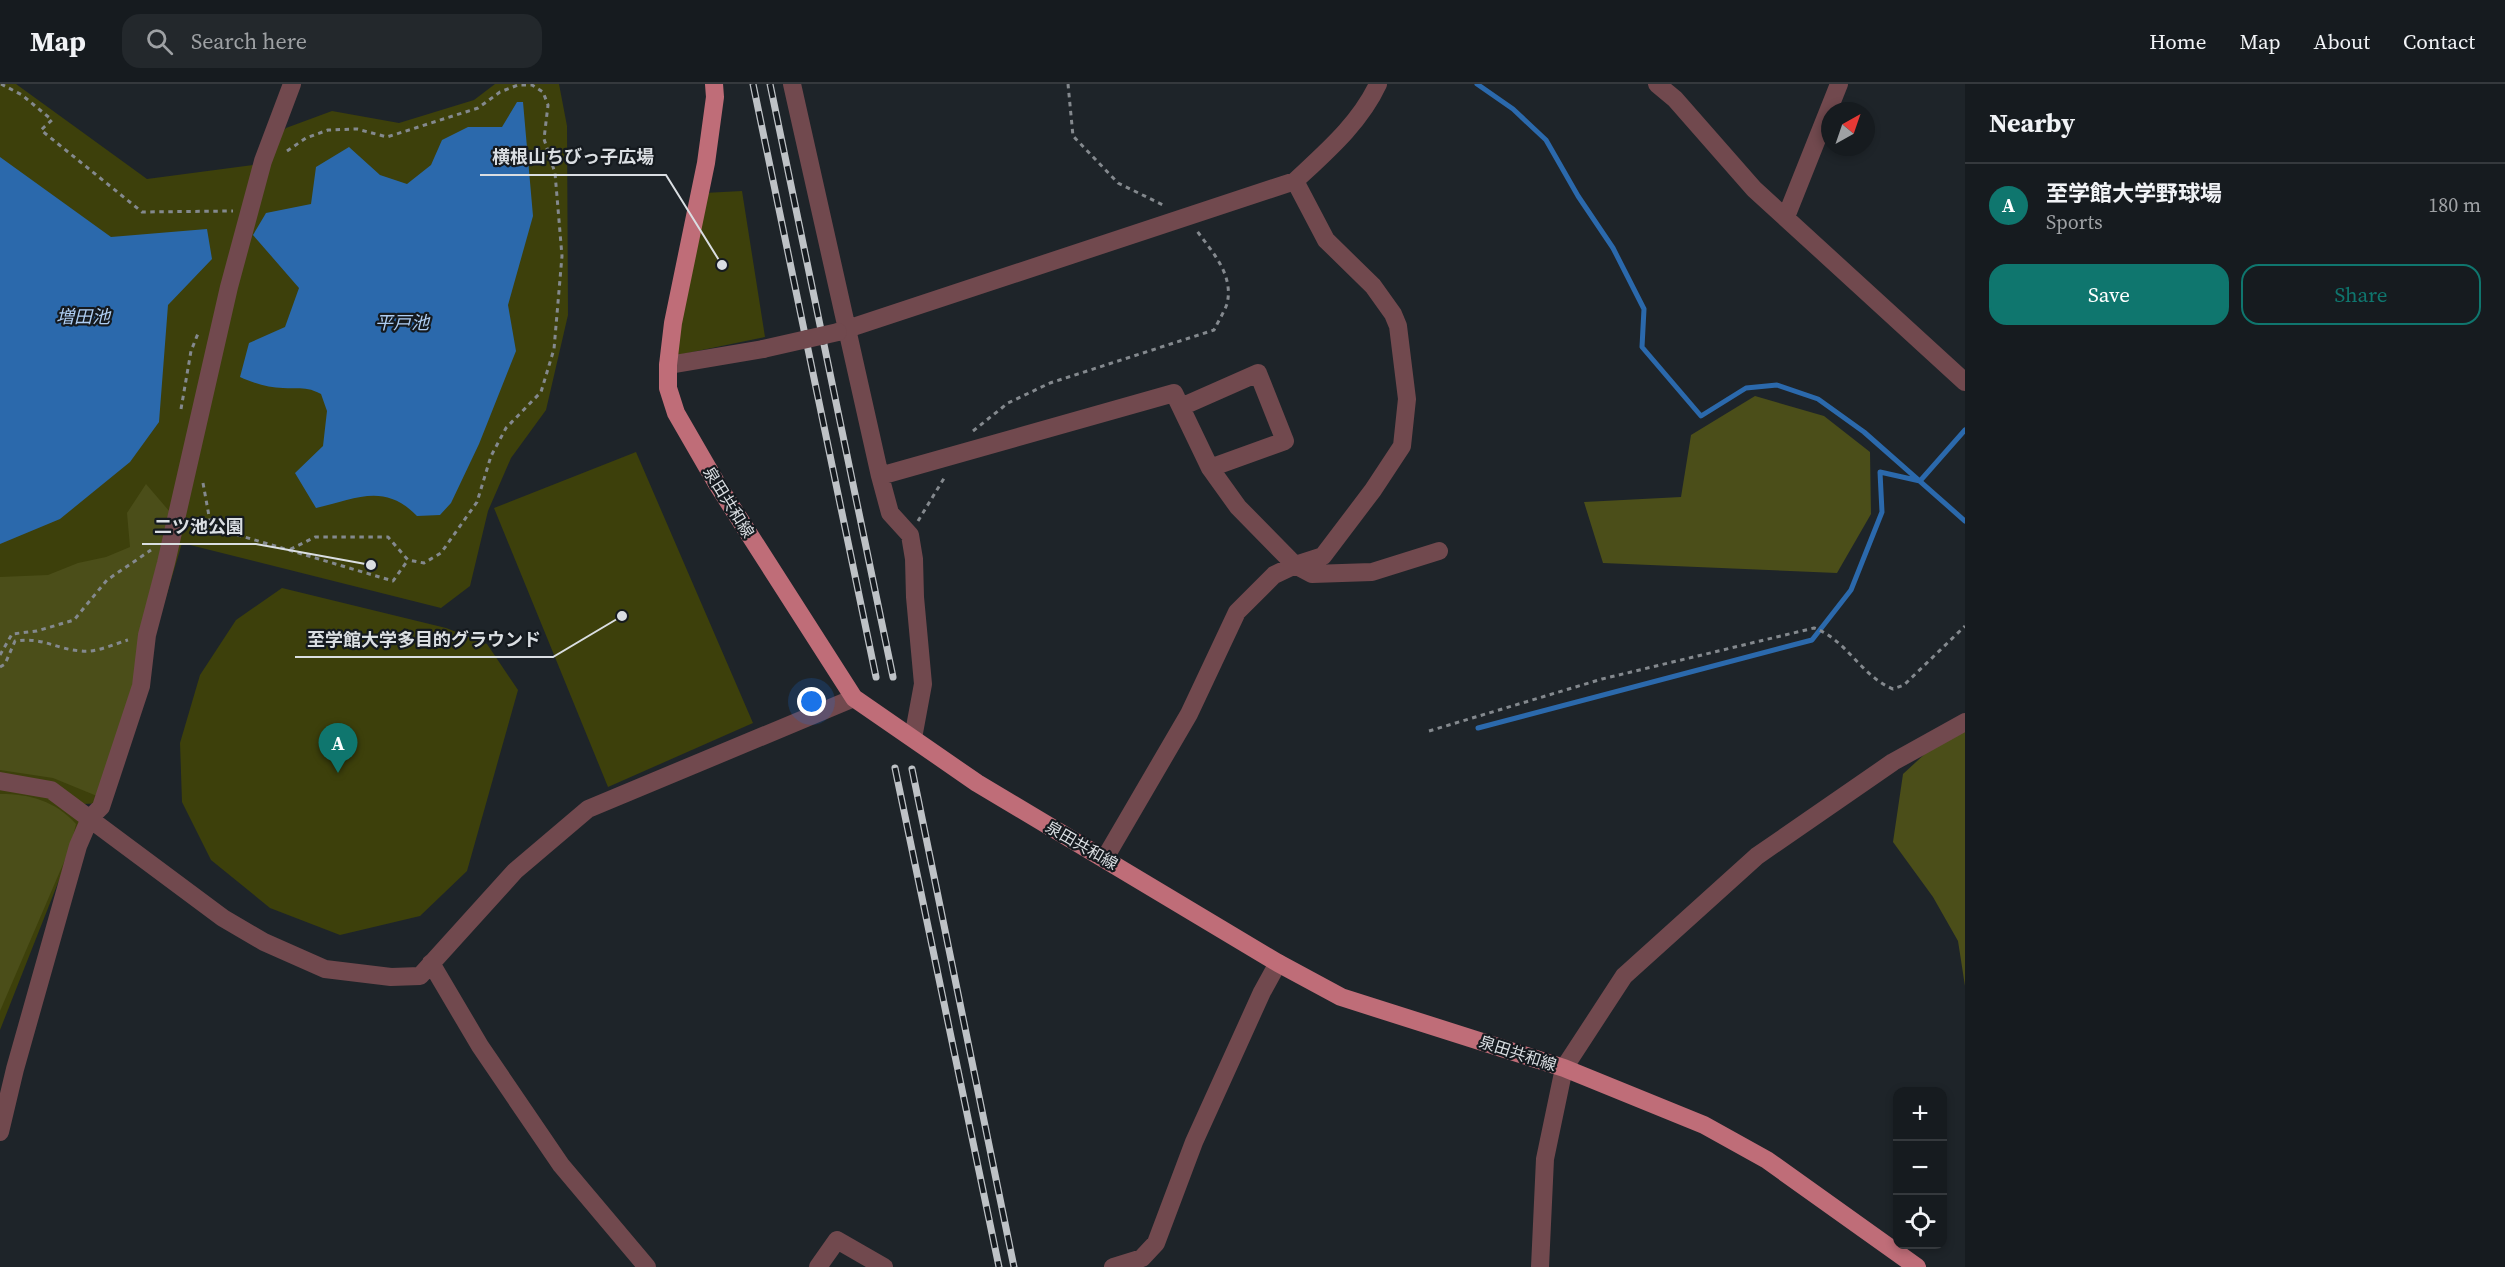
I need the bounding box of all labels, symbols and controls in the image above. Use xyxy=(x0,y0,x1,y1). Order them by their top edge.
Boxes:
search box xyxy=(122,14,542,68)
text: Map xyxy=(30,22,86,60)
icon: search xyxy=(143,25,176,58)
text: Search here xyxy=(191,26,307,56)
text: Home xyxy=(2149,27,2207,56)
text: Map xyxy=(2240,27,2281,56)
text: About xyxy=(2314,27,2370,56)
text: Contact xyxy=(2403,27,2475,56)
north arrow xyxy=(1821,102,1875,156)
text: Nearby xyxy=(1989,105,2075,141)
callout: 横根山ちびっ子広場 xyxy=(480,139,666,175)
text: 横根山ちびっ子広場 xyxy=(492,144,654,169)
text: 至学館大学野球場 xyxy=(2046,178,2222,208)
text: A xyxy=(2002,191,2015,219)
text: 180 m xyxy=(2428,191,2481,219)
text: Sports xyxy=(2046,208,2103,236)
button: Save xyxy=(1989,264,2229,325)
button: Share xyxy=(2241,264,2481,325)
water label: 増田池 xyxy=(56,304,112,329)
water label: 平戸池 xyxy=(375,310,431,335)
street label: 泉田共和線 xyxy=(698,462,760,542)
callout: 二ツ池公園 xyxy=(142,508,256,544)
text: 二ツ池公園 xyxy=(154,514,244,539)
callout: 至学館大学多目的グラウンド xyxy=(295,621,553,657)
text: 至学館大学多目的グラウンド xyxy=(307,627,541,652)
your location xyxy=(797,687,826,716)
pin: A xyxy=(318,724,358,773)
street label: 泉田共和線 xyxy=(1042,815,1122,875)
street label: 泉田共和線 xyxy=(1477,1030,1559,1076)
map controls xyxy=(1893,1087,1947,1249)
button: + xyxy=(1893,1087,1947,1141)
button: − xyxy=(1893,1141,1947,1195)
button: locate xyxy=(1893,1195,1947,1249)

